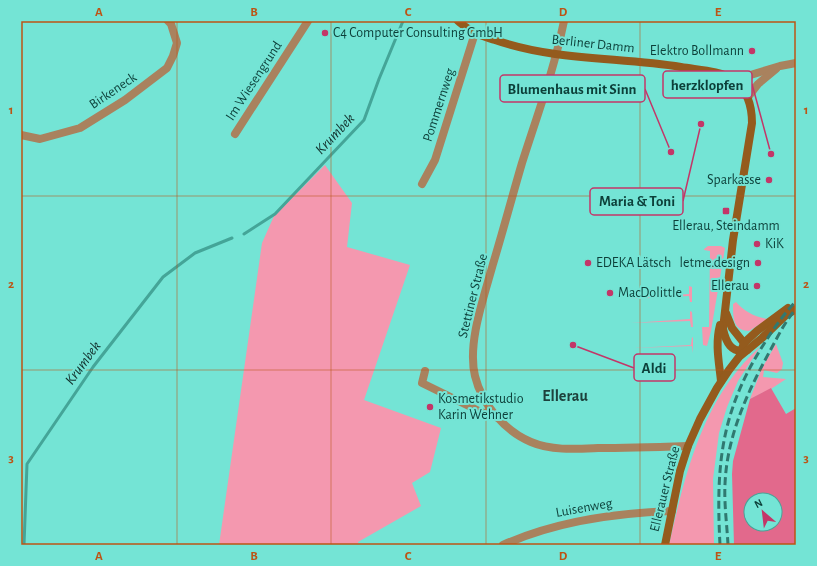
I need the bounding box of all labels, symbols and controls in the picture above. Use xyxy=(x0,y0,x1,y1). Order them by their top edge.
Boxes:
text: A xyxy=(95,6,103,19)
text: B xyxy=(250,6,258,19)
text: C xyxy=(405,6,412,19)
text: D xyxy=(559,6,568,19)
text: E xyxy=(715,6,722,19)
place label: C4 Computer Consulting GmbH xyxy=(333,26,503,40)
marker: C4 Computer Consulting GmbH xyxy=(320,28,330,38)
street label: Berliner Damm xyxy=(551,33,635,55)
street label: Im Wiesengrund xyxy=(223,39,285,123)
place label: Elektro Bollmann xyxy=(650,44,744,58)
marker: Elektro Bollmann xyxy=(747,46,757,56)
street label: Pommernweg xyxy=(421,67,457,143)
street label: Birkeneck xyxy=(87,70,140,112)
callout: herzklopfen xyxy=(663,71,752,98)
callout: Blumenhaus mit Sinn xyxy=(500,75,645,102)
text: herzklopfen xyxy=(671,78,743,93)
text: Blumenhaus mit Sinn xyxy=(507,82,637,97)
text: 1 xyxy=(9,104,13,117)
text: 1 xyxy=(804,104,808,117)
water label: Krumbek xyxy=(313,111,357,157)
place label: Sparkasse xyxy=(707,173,761,187)
marker: Sparkasse xyxy=(764,175,774,185)
callout: Maria & Toni xyxy=(590,188,683,215)
text: Maria & Toni xyxy=(599,194,675,209)
marker: Ellerau, Steindamm xyxy=(721,206,731,216)
place label: Ellerau, Steindamm xyxy=(672,219,780,233)
place label: KiK xyxy=(765,237,784,251)
marker: KiK xyxy=(752,239,762,249)
street label: Stettiner Straße xyxy=(456,252,490,340)
place label: EDEKA Lätsch xyxy=(596,256,671,270)
place label: letme.design xyxy=(680,256,750,270)
marker: EDEKA Lätsch xyxy=(583,258,593,268)
marker: letme.design xyxy=(753,258,763,268)
text: 2 xyxy=(8,278,14,291)
text: 2 xyxy=(803,278,809,291)
place label: Ellerau xyxy=(711,279,749,293)
marker: Ellerau xyxy=(752,281,762,291)
place label: MacDolittle xyxy=(618,286,682,300)
marker: MacDolittle xyxy=(605,288,615,298)
water label: Krumbek xyxy=(62,338,104,388)
callout: Aldi xyxy=(634,354,675,381)
text: Aldi xyxy=(642,361,666,376)
district label: Ellerau xyxy=(542,388,589,404)
place label: Kosmetikstudio Karin Wehner xyxy=(438,392,524,422)
marker: Kosmetikstudio Karin Wehner xyxy=(425,402,435,412)
street label: Ellerauer Straße xyxy=(648,445,682,533)
text: 3 xyxy=(8,452,14,465)
text: 3 xyxy=(803,452,809,465)
north arrow xyxy=(743,492,783,532)
street label: Luisenweg xyxy=(555,496,614,520)
text: N xyxy=(753,497,765,510)
text: A xyxy=(95,550,103,563)
text: B xyxy=(250,550,258,563)
text: C xyxy=(405,550,412,563)
text: D xyxy=(559,550,568,563)
text: E xyxy=(715,550,722,563)

